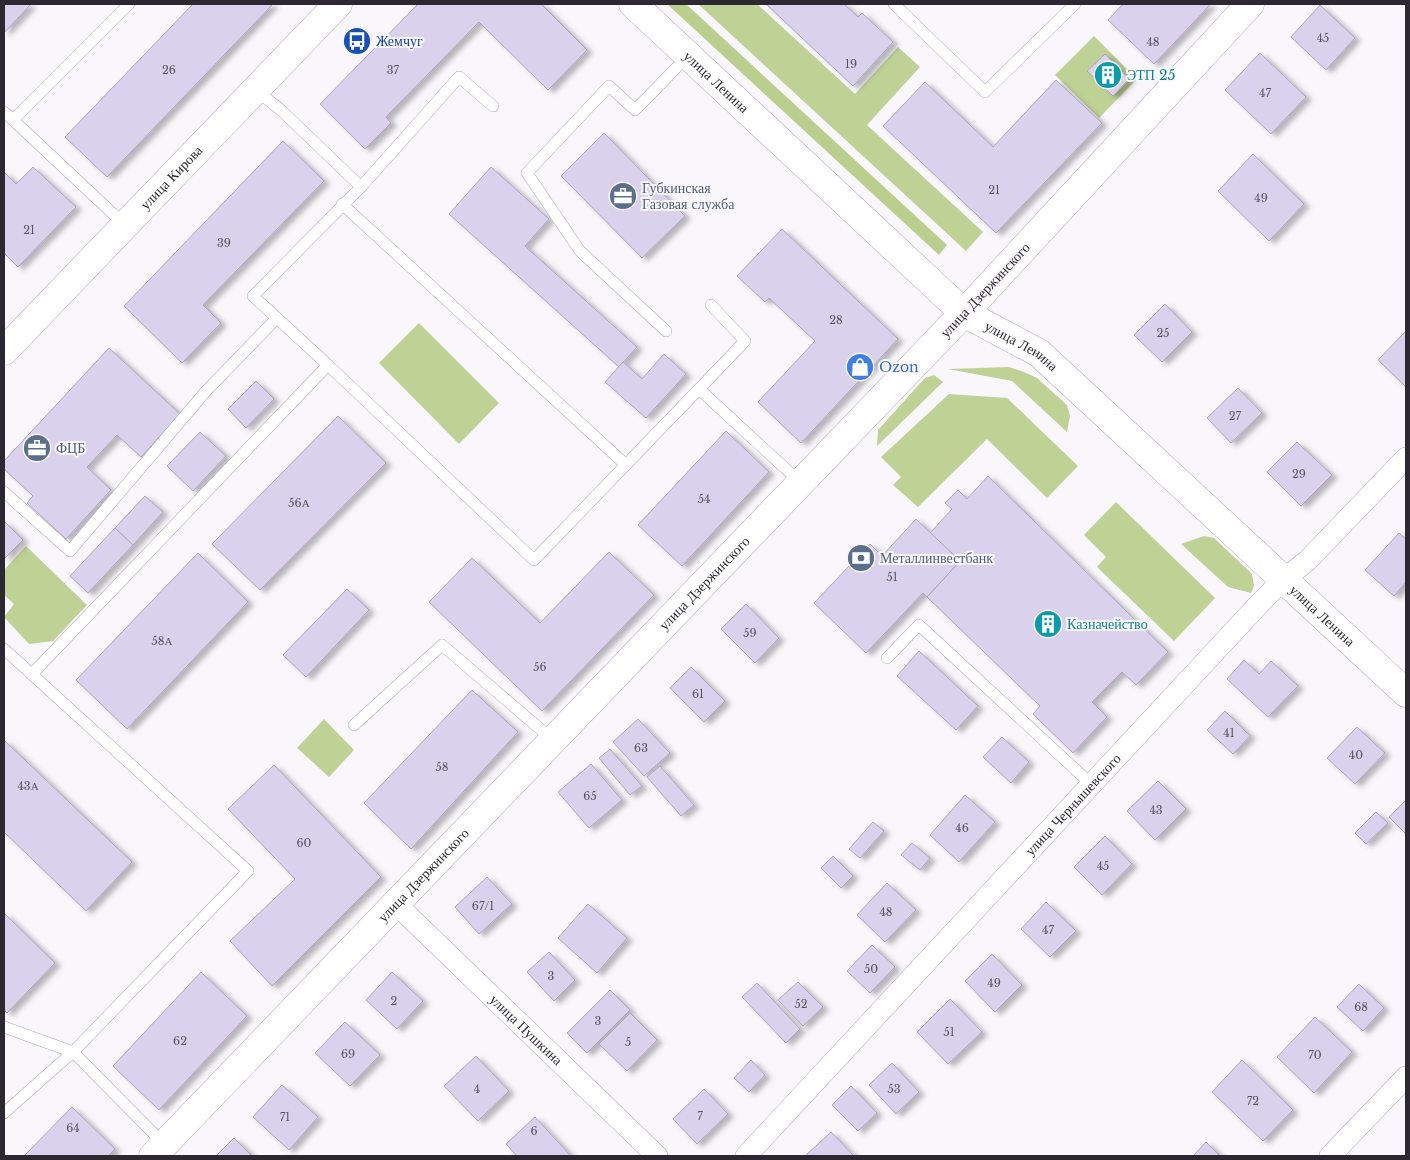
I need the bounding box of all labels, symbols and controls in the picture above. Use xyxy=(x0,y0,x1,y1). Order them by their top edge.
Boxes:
bus stop icon: Жемчуг xyxy=(342,26,372,56)
house number: 45 xyxy=(1317,31,1329,45)
place label: Жемчуг xyxy=(376,32,423,50)
house number: 48 xyxy=(1146,35,1160,49)
street label: улица Ленина xyxy=(680,47,753,117)
house number: 19 xyxy=(845,57,857,71)
building icon: ЭТП 25 xyxy=(1093,60,1123,90)
house number: 26 xyxy=(162,63,176,77)
house number: 37 xyxy=(387,63,400,77)
place label: ЭТП 25 xyxy=(1127,66,1176,84)
house number: 47 xyxy=(1259,86,1271,100)
street label: улица Кирова xyxy=(136,141,207,213)
place label: Губкинская Газовая служба xyxy=(642,179,735,213)
office icon: Губкинская Газовая служба xyxy=(608,181,638,211)
house number: 21 xyxy=(988,183,1000,197)
house number: 49 xyxy=(1254,191,1268,205)
house number: 21 xyxy=(23,223,35,237)
house number: 39 xyxy=(217,236,231,250)
street label: улица Дзержинского xyxy=(936,239,1034,341)
house number: 28 xyxy=(829,313,843,327)
street label: улица Ленина xyxy=(982,317,1062,376)
house number: 25 xyxy=(1156,326,1170,340)
shop icon: Ozon xyxy=(845,352,875,382)
place label: Ozon xyxy=(879,358,919,376)
house number: 27 xyxy=(1229,409,1242,423)
office icon: ФЦБ xyxy=(22,433,52,463)
place label: ФЦБ xyxy=(56,439,85,457)
house number: 29 xyxy=(1292,467,1306,481)
house number: 54 xyxy=(698,492,710,506)
house number: 56А xyxy=(288,496,310,510)
street label: улица Дзержинского xyxy=(655,532,754,634)
bank icon: Металлинвестбанк xyxy=(846,543,876,573)
place label: Металлинвестбанк xyxy=(880,549,993,567)
house number: 51 xyxy=(886,570,898,584)
street label: улица Ленина xyxy=(1286,581,1359,651)
building icon: Казначейство xyxy=(1033,609,1063,639)
place label: Казначейство xyxy=(1067,615,1148,633)
house number: 59 xyxy=(743,626,757,640)
house number: 58А xyxy=(152,634,172,648)
house number: 56 xyxy=(533,660,547,674)
house number: 61 xyxy=(692,687,704,701)
house number: 41 xyxy=(1223,726,1235,740)
house number: 63 xyxy=(634,741,648,755)
house number: 40 xyxy=(1349,748,1363,762)
street label: улица Чернышевского xyxy=(1021,750,1125,859)
house number: 58 xyxy=(436,760,448,774)
house number: 43А xyxy=(17,779,39,793)
house number: 65 xyxy=(583,789,597,803)
house number: 43 xyxy=(1149,803,1163,817)
house number: 46 xyxy=(955,821,969,835)
street label: улица Дзержинского xyxy=(374,824,473,926)
house number: 60 xyxy=(297,836,312,850)
house number: 45 xyxy=(1097,859,1109,873)
house number: 67/1 xyxy=(472,899,494,913)
house number: 48 xyxy=(879,905,893,919)
house number: 47 xyxy=(1042,923,1054,937)
house number: 50 xyxy=(864,962,878,976)
house number: 3 xyxy=(548,969,555,983)
house number: 49 xyxy=(987,976,1001,990)
street label: улица Пушкина xyxy=(486,990,567,1070)
house number: 2 xyxy=(391,994,398,1008)
house number: 52 xyxy=(794,997,808,1011)
house number: 68 xyxy=(1354,1000,1368,1014)
house number: 3 xyxy=(595,1014,602,1028)
house number: 51 xyxy=(943,1025,955,1039)
house number: 62 xyxy=(173,1034,187,1048)
house number: 5 xyxy=(625,1035,631,1049)
house number: 69 xyxy=(341,1047,355,1061)
house number: 70 xyxy=(1308,1048,1322,1062)
house number: 4 xyxy=(474,1082,480,1096)
house number: 53 xyxy=(887,1082,901,1096)
house number: 72 xyxy=(1247,1094,1259,1108)
house number: 7 xyxy=(697,1109,703,1123)
house number: 71 xyxy=(280,1110,290,1124)
house number: 64 xyxy=(66,1121,80,1135)
house number: 6 xyxy=(530,1124,538,1138)

